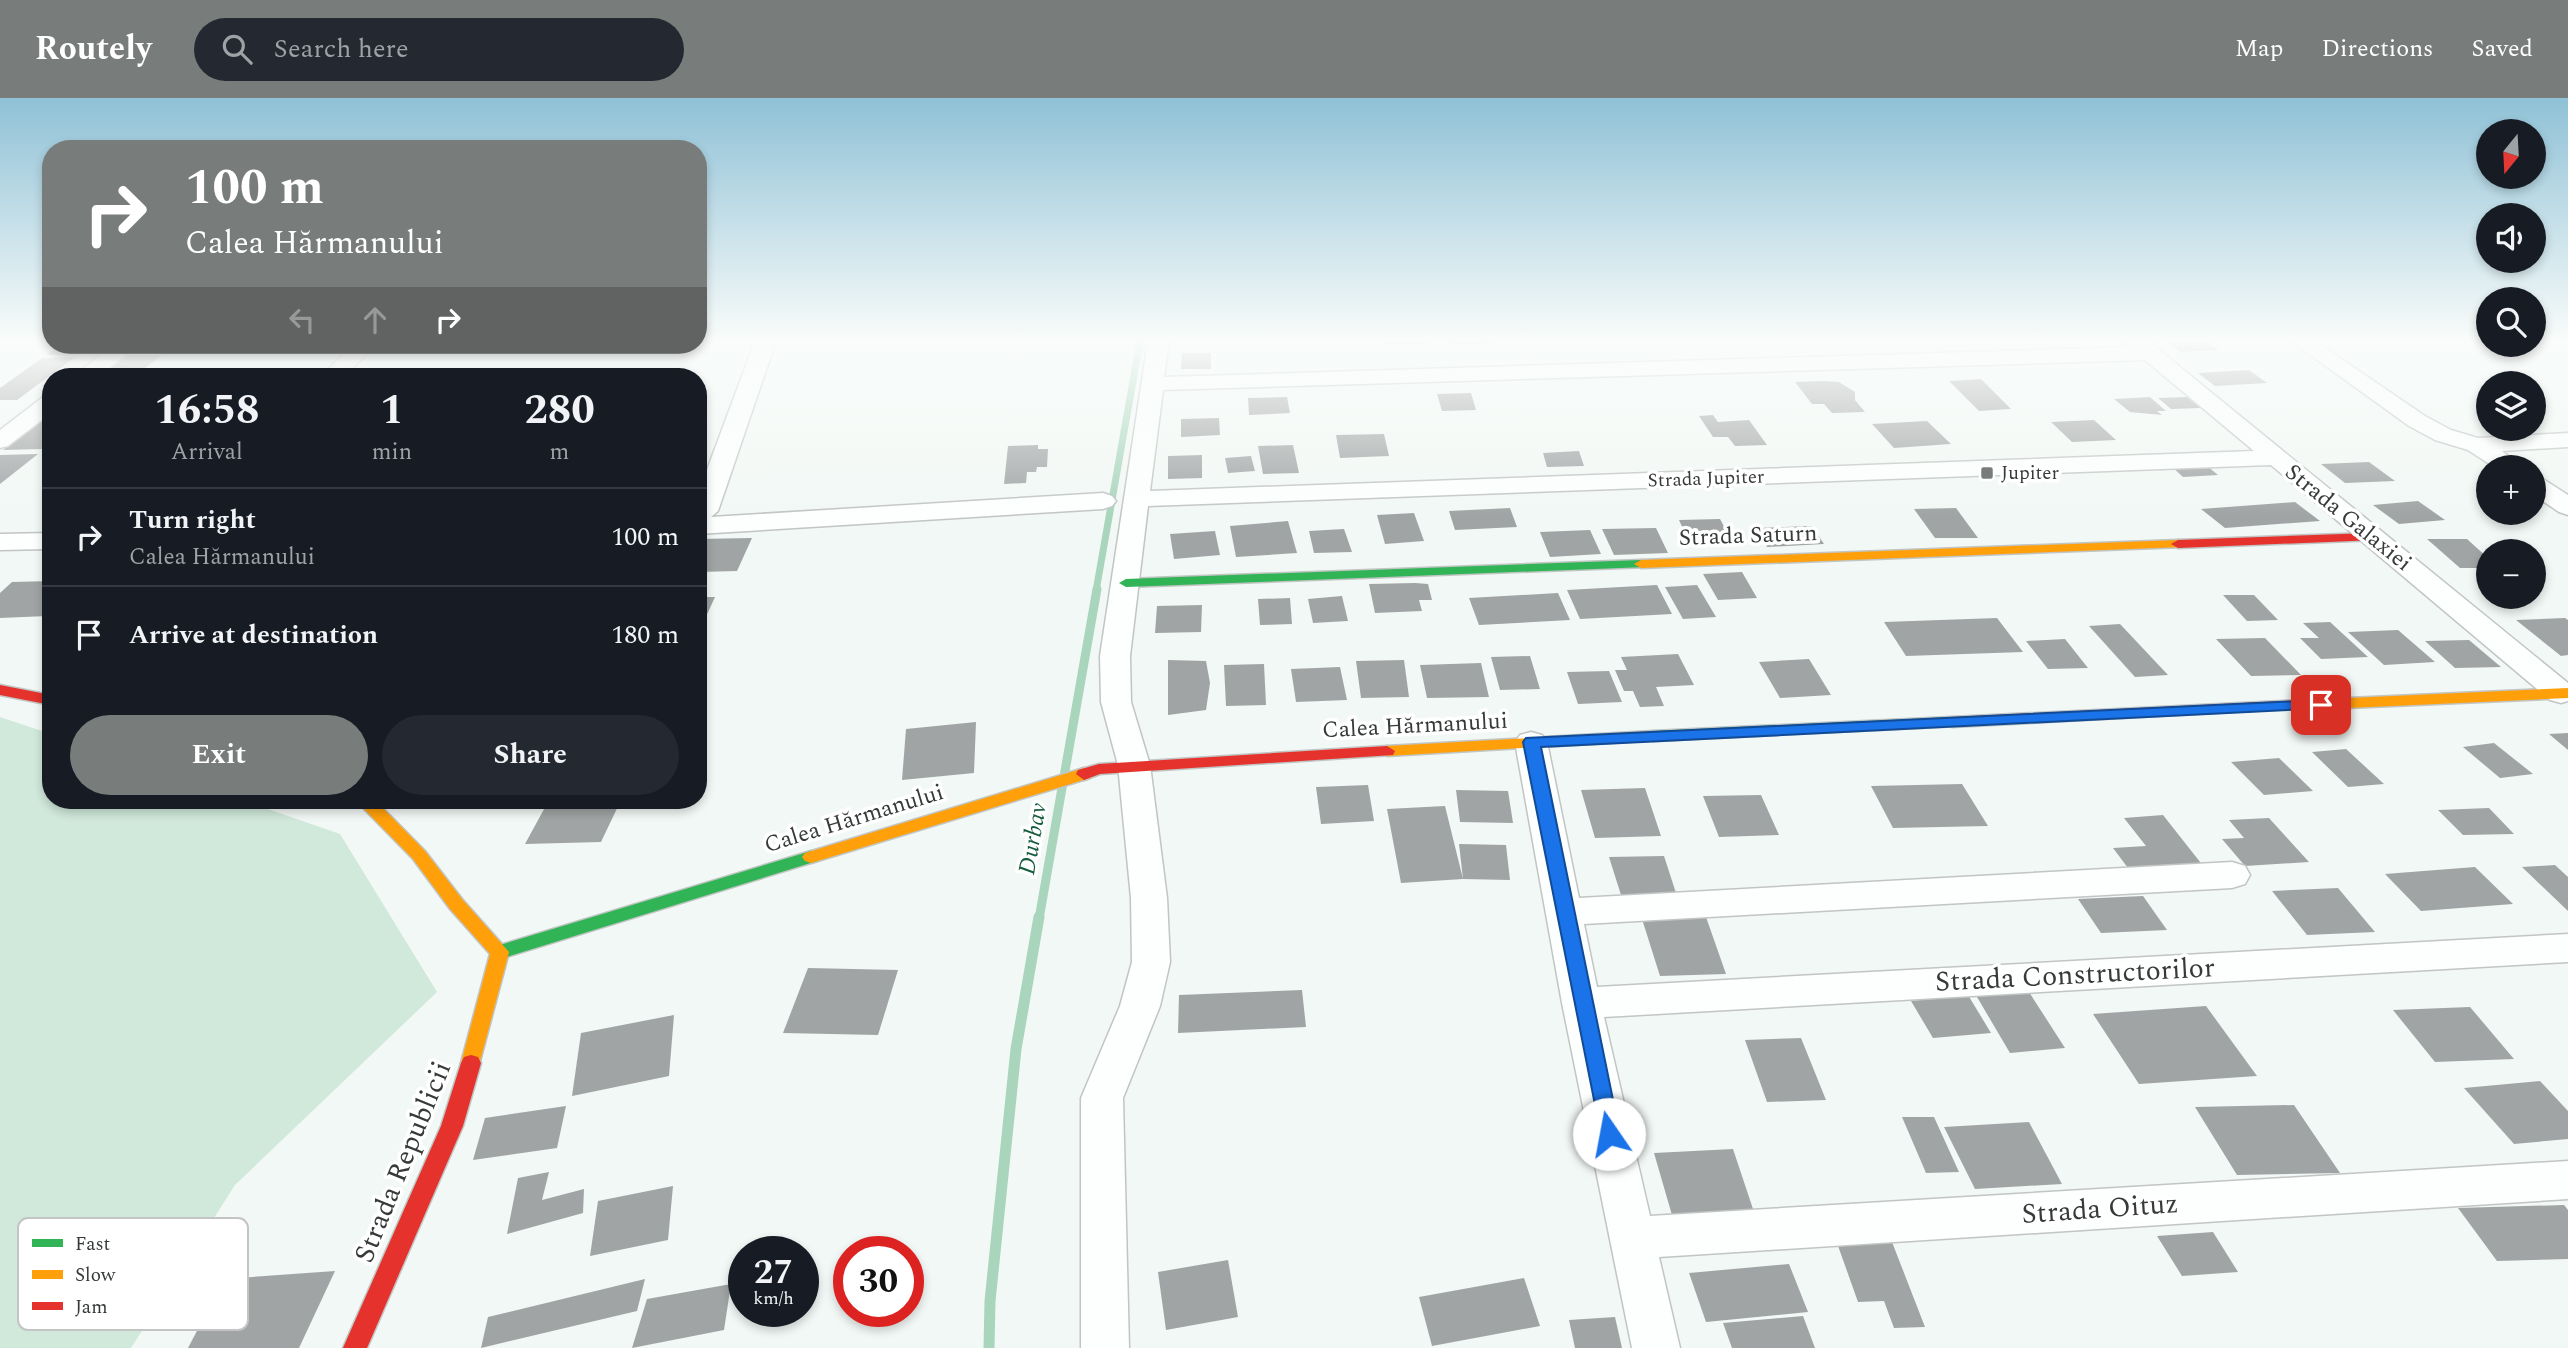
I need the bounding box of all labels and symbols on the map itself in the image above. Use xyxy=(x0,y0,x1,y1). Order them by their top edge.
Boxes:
north arrow xyxy=(2476,119,2546,189)
street label: Strada Galaxiei xyxy=(2277,456,2419,580)
place label: Jupiter xyxy=(2001,459,2060,488)
street label: Strada Jupiter xyxy=(1647,462,1765,496)
marker: Jupiter xyxy=(1979,465,1995,481)
street label: Strada Saturn xyxy=(1678,516,1818,556)
pin xyxy=(2291,675,2351,735)
street label: Calea Hărmanului xyxy=(1321,704,1509,748)
street label: Calea Hărmanului xyxy=(760,775,948,863)
water label: Durbav xyxy=(1009,800,1057,878)
street label: Strada Constructorilor xyxy=(1934,946,2216,1004)
street label: Strada Republicii xyxy=(343,1055,463,1269)
position arrow xyxy=(1572,1097,1646,1171)
street label: Strada Oituz xyxy=(2020,1182,2180,1236)
legend xyxy=(18,1218,248,1330)
text: Fast xyxy=(75,1230,111,1259)
speed limit sign: 30 xyxy=(833,1236,924,1327)
text: Slow xyxy=(75,1261,116,1290)
text: Jam xyxy=(75,1293,107,1322)

